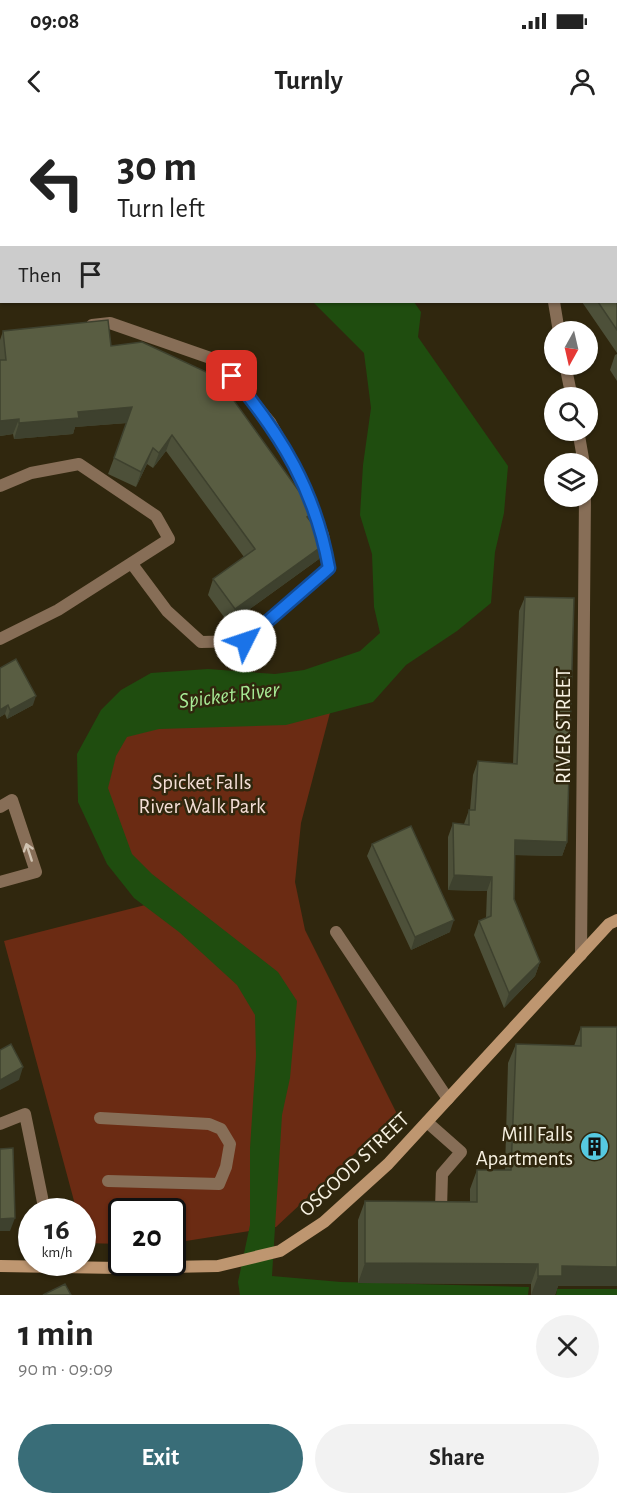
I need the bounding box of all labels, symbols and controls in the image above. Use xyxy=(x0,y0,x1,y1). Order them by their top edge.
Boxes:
text: 09:08 xyxy=(30,10,79,32)
icon: back xyxy=(18,65,51,98)
icon: person xyxy=(566,65,599,98)
text: Turnly xyxy=(274,67,343,94)
icon: left xyxy=(18,144,96,222)
text: 30 m xyxy=(117,146,197,188)
text: Turn left xyxy=(117,195,205,222)
icon: arrive xyxy=(74,258,107,291)
text: Then xyxy=(18,264,62,286)
north arrow xyxy=(544,321,598,375)
map controls xyxy=(544,321,598,507)
pin xyxy=(206,350,257,401)
icon: arrive xyxy=(215,359,248,392)
button: search xyxy=(544,387,598,441)
button: layers xyxy=(544,453,598,507)
position arrow xyxy=(213,609,277,673)
street label: RIVER STREET xyxy=(553,668,574,784)
water label: Spicket River xyxy=(178,678,282,713)
park label: Spicket Falls River Walk Park xyxy=(138,772,266,817)
one-way arrow xyxy=(23,843,34,862)
street label: OSGOOD STREET xyxy=(295,1108,413,1220)
place label: Mill Falls Apartments xyxy=(476,1124,573,1169)
building icon: Mill Falls Apartments xyxy=(578,1130,610,1162)
speed limit sign: 20 xyxy=(108,1198,186,1276)
text: 16 xyxy=(44,1215,70,1245)
text: km/h xyxy=(42,1245,72,1260)
button: close xyxy=(536,1315,599,1378)
text: 1 min xyxy=(18,1316,94,1352)
text: 90 m · 09:09 xyxy=(18,1359,113,1379)
button: Exit xyxy=(18,1424,303,1493)
button: Share xyxy=(315,1424,599,1493)

